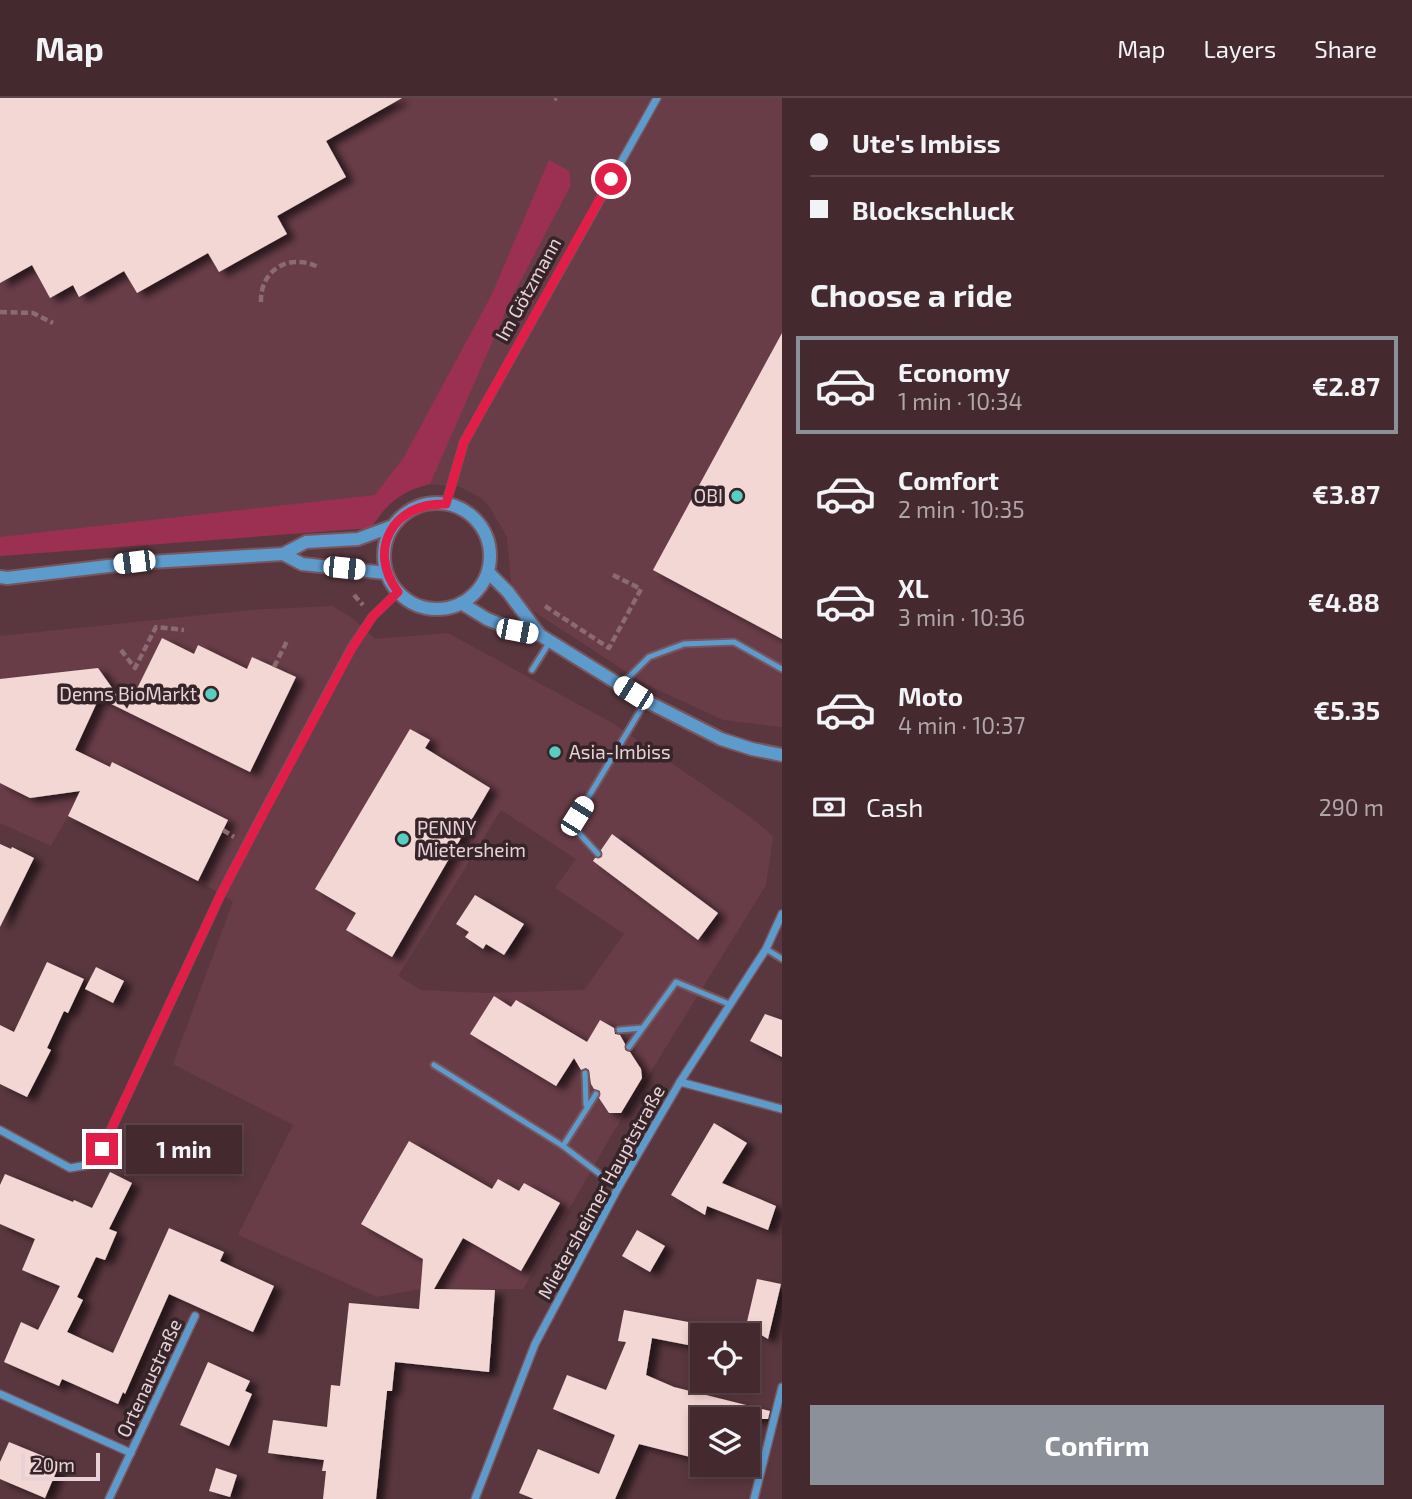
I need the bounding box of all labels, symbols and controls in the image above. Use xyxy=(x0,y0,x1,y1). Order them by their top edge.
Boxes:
text: Map xyxy=(35,28,104,68)
text: Map xyxy=(1117,34,1165,63)
text: Layers xyxy=(1203,34,1276,63)
text: Share xyxy=(1314,34,1377,63)
text: Ute's Imbiss xyxy=(852,127,1001,158)
route start xyxy=(595,163,627,195)
text: Blockschluck xyxy=(852,194,1015,225)
street label: Im Götzmann xyxy=(490,233,565,344)
text: Choose a ride xyxy=(810,275,1013,313)
icon: car xyxy=(814,354,877,417)
text: Economy xyxy=(898,356,1010,387)
text: €2.87 xyxy=(1312,370,1380,401)
text: 1 min · 10:34 xyxy=(898,387,1023,415)
icon: car xyxy=(814,462,877,525)
text: Comfort xyxy=(898,464,999,495)
text: €3.87 xyxy=(1312,478,1380,509)
place label: OBI xyxy=(694,484,723,507)
marker: OBI xyxy=(729,488,745,504)
text: 2 min · 10:35 xyxy=(898,495,1025,523)
car xyxy=(112,549,157,575)
car xyxy=(323,555,366,581)
icon: car xyxy=(814,570,877,633)
text: XL xyxy=(898,572,929,603)
text: €4.88 xyxy=(1308,586,1380,617)
text: 3 min · 10:36 xyxy=(898,603,1025,631)
car xyxy=(495,617,540,645)
car xyxy=(610,673,657,713)
icon: car xyxy=(814,678,877,741)
text: Moto xyxy=(898,680,963,711)
place label: Denns BioMarkt xyxy=(59,682,197,705)
marker: Denns BioMarkt xyxy=(203,686,219,702)
text: €5.35 xyxy=(1314,694,1380,725)
text: 4 min · 10:37 xyxy=(898,711,1025,739)
place label: Asia-Imbiss xyxy=(569,740,671,763)
marker: Asia-Imbiss xyxy=(547,744,563,760)
icon: cash xyxy=(810,788,848,826)
text: Cash xyxy=(866,791,923,822)
car xyxy=(557,793,598,839)
text: 290 m xyxy=(1319,793,1384,821)
place label: PENNY Mietersheim xyxy=(417,816,526,861)
marker: PENNY Mietersheim xyxy=(395,831,411,847)
street label: Mietersheimer Hauptstraße xyxy=(532,1081,669,1303)
callout: 1 min xyxy=(126,1124,242,1174)
route end xyxy=(86,1133,118,1165)
text: 1 min xyxy=(156,1135,212,1163)
street label: Ortenaustraße xyxy=(111,1315,186,1441)
map controls xyxy=(690,1323,760,1477)
button: locate xyxy=(690,1323,760,1393)
button: Confirm xyxy=(810,1405,1384,1485)
button: layers xyxy=(690,1407,760,1477)
scale bar xyxy=(21,1450,100,1482)
text: 20 m xyxy=(32,1453,75,1476)

